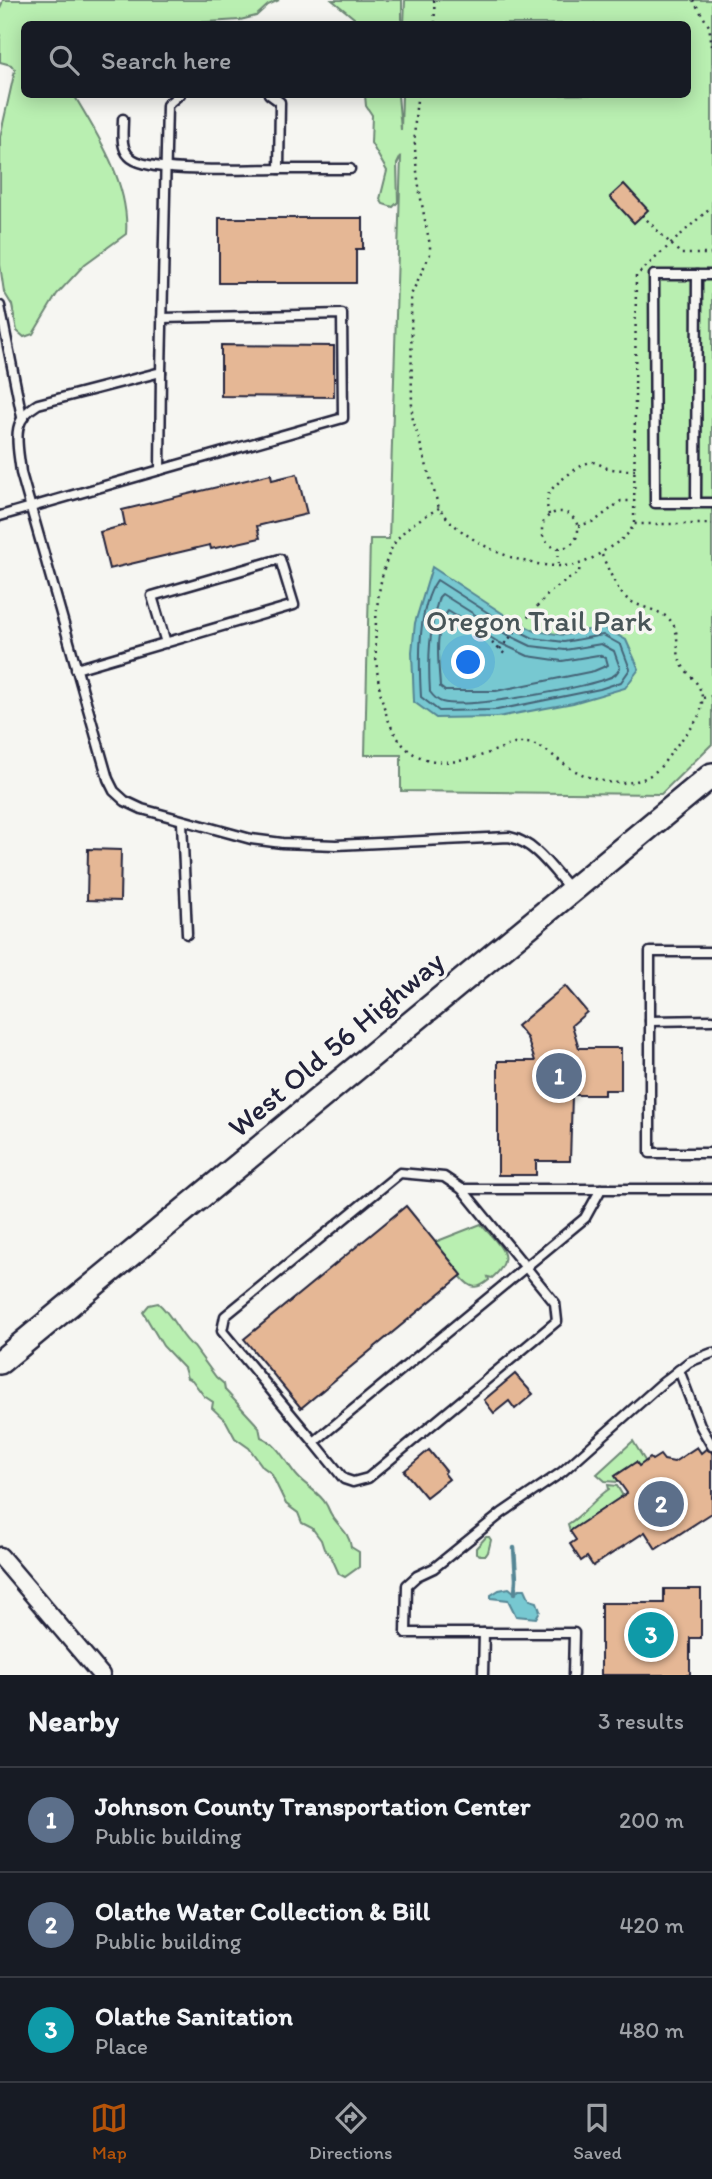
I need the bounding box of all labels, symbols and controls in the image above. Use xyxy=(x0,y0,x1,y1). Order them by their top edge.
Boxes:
search box xyxy=(21,21,691,98)
icon: search xyxy=(45,41,83,79)
text: Search here xyxy=(101,44,231,76)
park label: Oregon Trail Park xyxy=(426,602,653,639)
your location xyxy=(451,645,485,679)
street label: West Old 56 Highway xyxy=(220,942,451,1145)
pin: 1 xyxy=(536,1050,582,1102)
pin: 2 xyxy=(638,1478,684,1530)
pin: 3 xyxy=(628,1609,674,1661)
text: Nearby xyxy=(28,1702,119,1739)
text: 3 results xyxy=(598,1707,684,1735)
text: Johnson County Transportation Center xyxy=(95,1790,530,1822)
text: 1 xyxy=(46,1806,56,1834)
text: 200 m xyxy=(619,1806,684,1834)
text: Public building xyxy=(95,1822,241,1850)
text: Olathe Water Collection & Bill xyxy=(95,1895,430,1927)
text: 2 xyxy=(45,1911,57,1939)
text: 420 m xyxy=(619,1911,684,1939)
text: Public building xyxy=(95,1927,241,1955)
text: Olathe Sanitation xyxy=(95,2000,293,2032)
text: 3 xyxy=(45,2016,57,2044)
text: 480 m xyxy=(619,2016,684,2044)
text: Place xyxy=(95,2032,148,2060)
tab: Map xyxy=(90,2099,128,2164)
tab: Directions xyxy=(309,2099,393,2164)
tab: Saved xyxy=(573,2099,622,2164)

